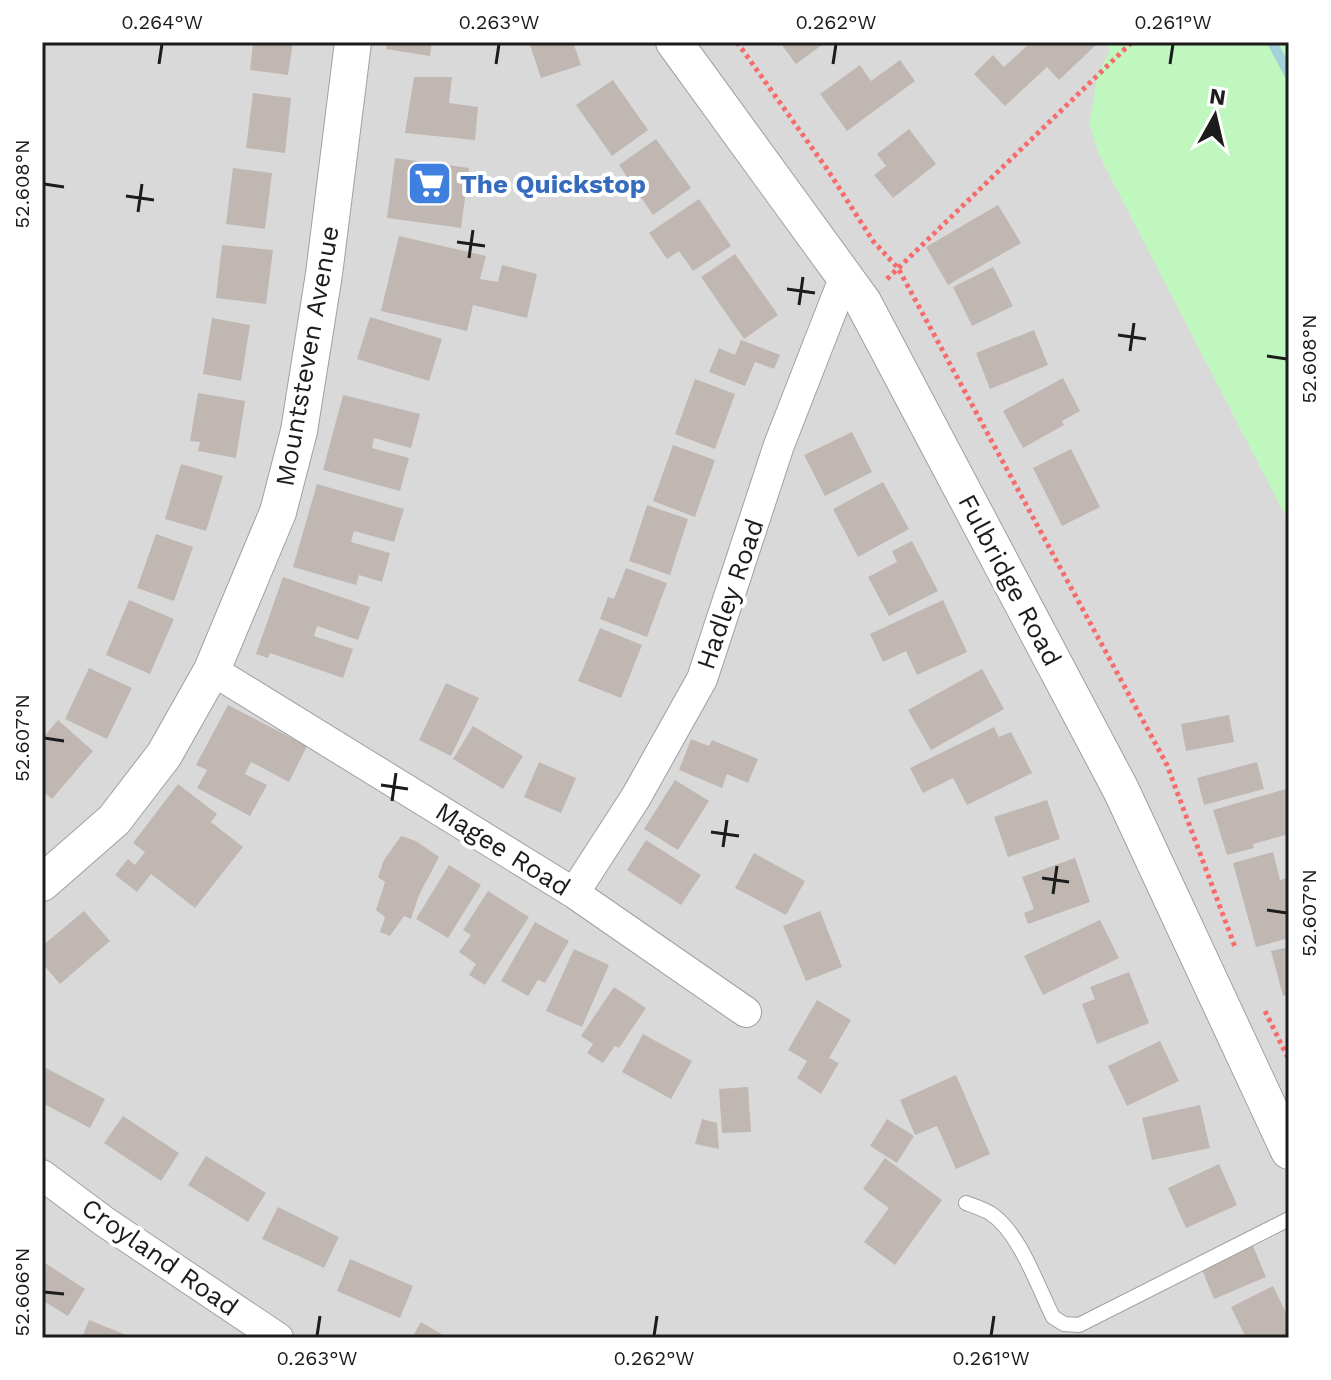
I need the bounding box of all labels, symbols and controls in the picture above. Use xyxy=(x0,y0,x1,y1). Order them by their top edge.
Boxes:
text: 0.264°W xyxy=(121,10,203,34)
text: 0.263°W xyxy=(458,10,540,34)
text: 0.262°W xyxy=(795,10,877,34)
text: 0.261°W xyxy=(1134,10,1212,34)
north arrow xyxy=(1175,76,1255,156)
text: N xyxy=(1208,83,1228,110)
text: 52.608°N xyxy=(10,139,34,229)
supermarket icon: The Quickstop xyxy=(405,160,453,208)
place label: The Quickstop xyxy=(460,169,646,199)
street label: Mountsteven Avenue xyxy=(269,223,345,489)
text: 52.608°N xyxy=(1297,314,1321,404)
street label: Fulbridge Road xyxy=(952,489,1068,671)
street label: Hadley Road xyxy=(690,515,770,673)
text: 52.607°N xyxy=(10,694,34,782)
street label: Magee Road xyxy=(430,796,576,902)
text: 52.607°N xyxy=(1297,869,1321,957)
street label: Croyland Road xyxy=(76,1192,244,1322)
text: 52.606°N xyxy=(10,1248,34,1336)
text: 0.263°W xyxy=(276,1346,358,1370)
text: 0.262°W xyxy=(613,1346,695,1370)
text: 0.261°W xyxy=(952,1346,1030,1370)

